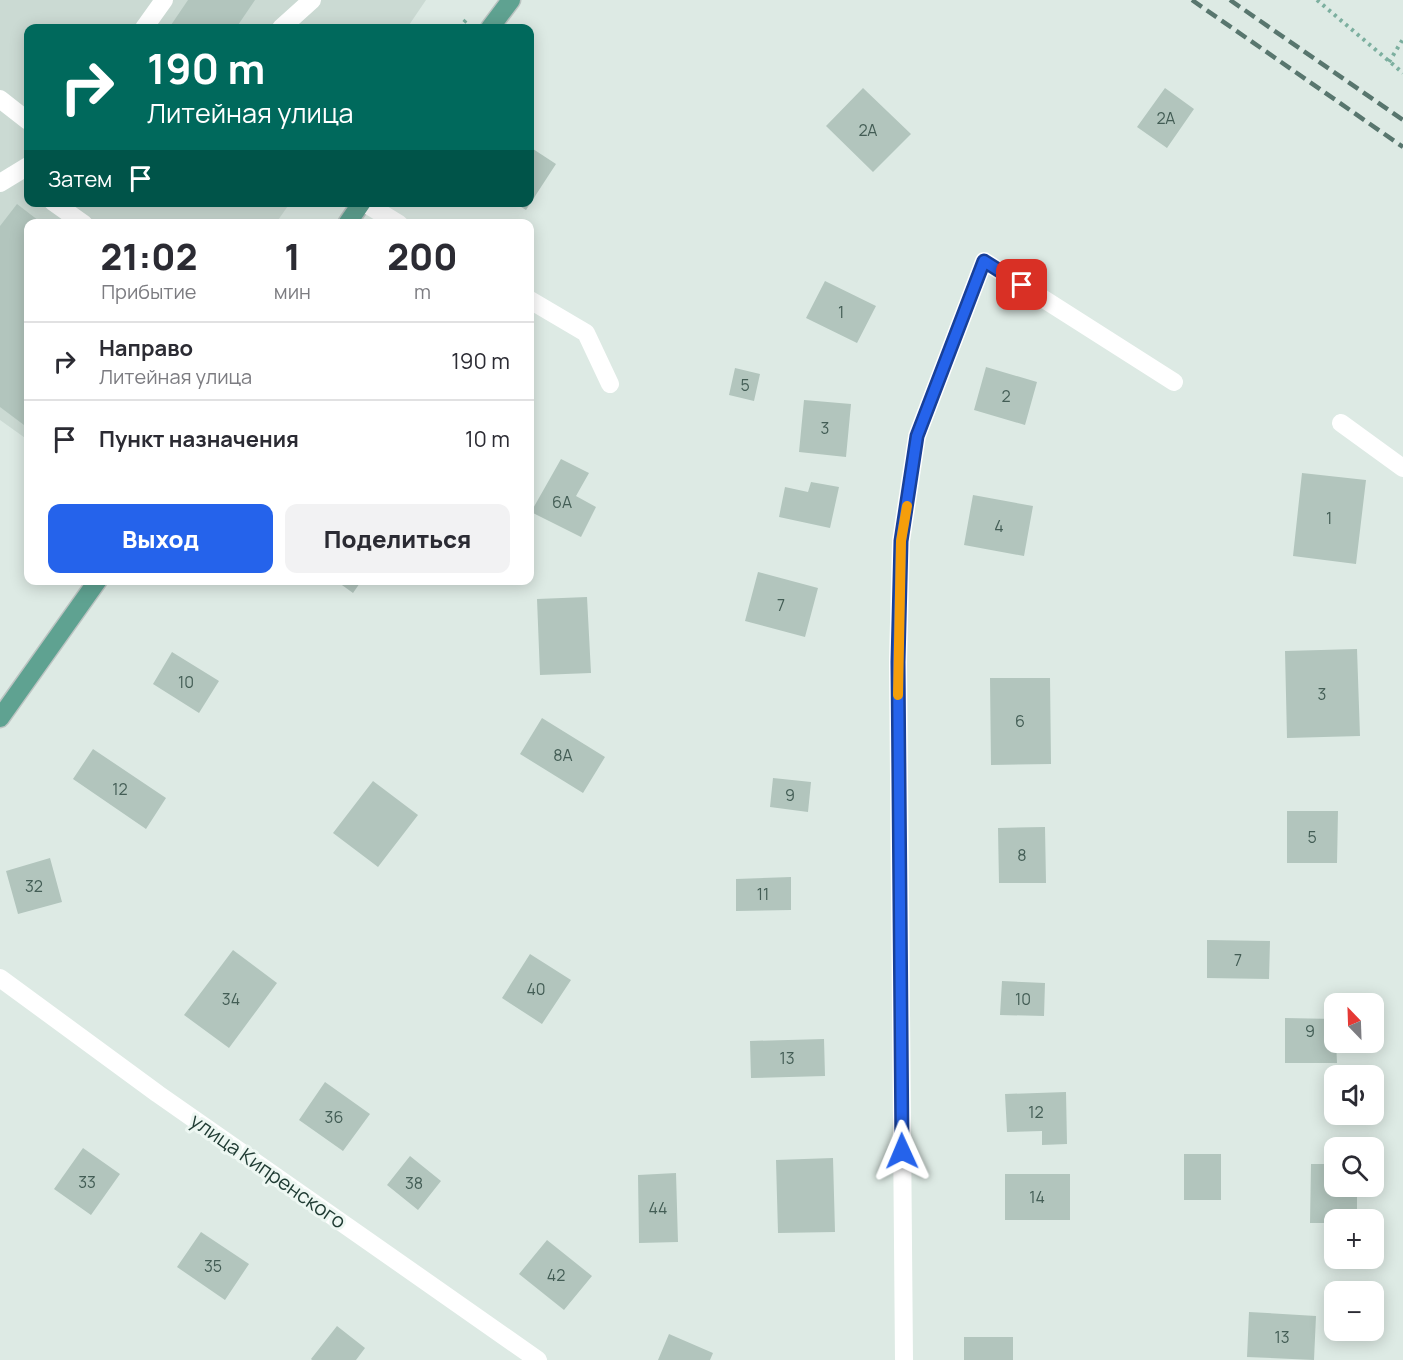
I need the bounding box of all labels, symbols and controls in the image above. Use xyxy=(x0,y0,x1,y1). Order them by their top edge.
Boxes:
text: 190 m xyxy=(147,39,265,97)
icon: right xyxy=(48,48,126,126)
text: Литейная улица xyxy=(147,94,354,131)
house number: 2А xyxy=(1157,107,1175,129)
house number: 2А xyxy=(859,119,877,141)
icon: arrive xyxy=(124,162,157,195)
text: Затем xyxy=(48,164,112,194)
text: 21:02 xyxy=(100,232,197,281)
text: 1 xyxy=(284,232,300,281)
text: 200 xyxy=(387,232,458,281)
pin xyxy=(996,259,1047,310)
icon: arrive xyxy=(1005,268,1038,301)
text: Прибытие xyxy=(101,278,197,305)
text: мин xyxy=(274,278,311,305)
text: m xyxy=(414,278,431,305)
house number: 1 xyxy=(838,301,844,323)
text: Направо xyxy=(99,333,193,363)
icon: right xyxy=(48,345,81,378)
text: 190 m xyxy=(451,346,510,376)
text: Литейная улица xyxy=(99,363,252,390)
house number: 5 xyxy=(740,374,750,396)
house number: 2 xyxy=(1001,385,1011,407)
house number: 3 xyxy=(821,417,829,439)
icon: arrive xyxy=(48,423,81,456)
text: Пункт назначения xyxy=(99,424,299,454)
text: 10 m xyxy=(465,424,510,454)
house number: 6А xyxy=(552,491,572,513)
button: Выход xyxy=(48,504,273,573)
button: Поделиться xyxy=(285,504,510,573)
house number: 1 xyxy=(1326,507,1332,529)
house number: 4 xyxy=(994,515,1004,537)
house number: 7 xyxy=(777,594,785,616)
house number: 10 xyxy=(178,671,194,693)
house number: 3 xyxy=(1318,683,1326,705)
house number: 6 xyxy=(1015,710,1025,732)
house number: 8А xyxy=(553,744,573,766)
house number: 12 xyxy=(112,778,128,800)
house number: 9 xyxy=(785,784,795,806)
house number: 5 xyxy=(1307,826,1317,848)
house number: 8 xyxy=(1017,844,1027,866)
house number: 32 xyxy=(25,875,43,897)
house number: 11 xyxy=(757,883,769,905)
house number: 7 xyxy=(1234,949,1242,971)
house number: 40 xyxy=(526,978,546,1000)
house number: 34 xyxy=(222,988,240,1010)
house number: 10 xyxy=(1015,988,1031,1010)
north arrow xyxy=(1324,993,1384,1053)
map controls xyxy=(1324,993,1384,1341)
house number: 9 xyxy=(1305,1020,1315,1042)
house number: 13 xyxy=(779,1047,795,1069)
button: sound xyxy=(1324,1065,1384,1125)
house number: 12 xyxy=(1028,1101,1044,1123)
house number: 36 xyxy=(325,1106,343,1128)
street label: улица Кипренского xyxy=(185,1107,352,1235)
position arrow xyxy=(870,1119,934,1183)
button: search xyxy=(1324,1137,1384,1197)
house number: 33 xyxy=(78,1171,96,1193)
house number: 38 xyxy=(405,1172,423,1194)
house number: 14 xyxy=(1029,1186,1045,1208)
house number: 44 xyxy=(648,1197,668,1219)
button: + xyxy=(1324,1209,1384,1269)
house number: 35 xyxy=(204,1255,222,1277)
house number: 42 xyxy=(547,1264,565,1286)
button: − xyxy=(1324,1281,1384,1341)
house number: 13 xyxy=(1274,1326,1290,1348)

